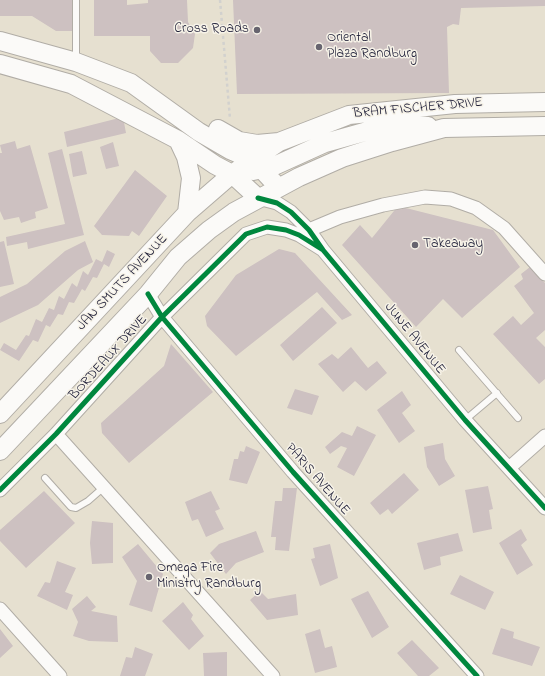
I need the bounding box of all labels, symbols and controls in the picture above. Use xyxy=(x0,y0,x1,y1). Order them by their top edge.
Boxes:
place label: Cross Roads xyxy=(174,22,249,38)
marker: Cross Roads xyxy=(252,25,262,35)
place label: Oriental Plaza Randburg xyxy=(327,31,417,64)
marker: Oriental Plaza Randburg xyxy=(314,42,324,52)
street label: BRAM FISCHER DRIVE xyxy=(352,95,484,123)
street label: JAN SMUTS AVENUE xyxy=(74,231,172,335)
place label: Takeaway xyxy=(423,237,483,253)
marker: Takeaway xyxy=(410,240,420,250)
street label: JUNE AVENUE xyxy=(380,300,448,378)
street label: BORDEAUX DRIVE xyxy=(66,312,152,404)
street label: PARIS AVENUE xyxy=(281,441,353,519)
place label: Omega Fire Ministry Randburg xyxy=(157,561,261,594)
marker: Omega Fire Ministry Randburg xyxy=(144,572,154,582)

